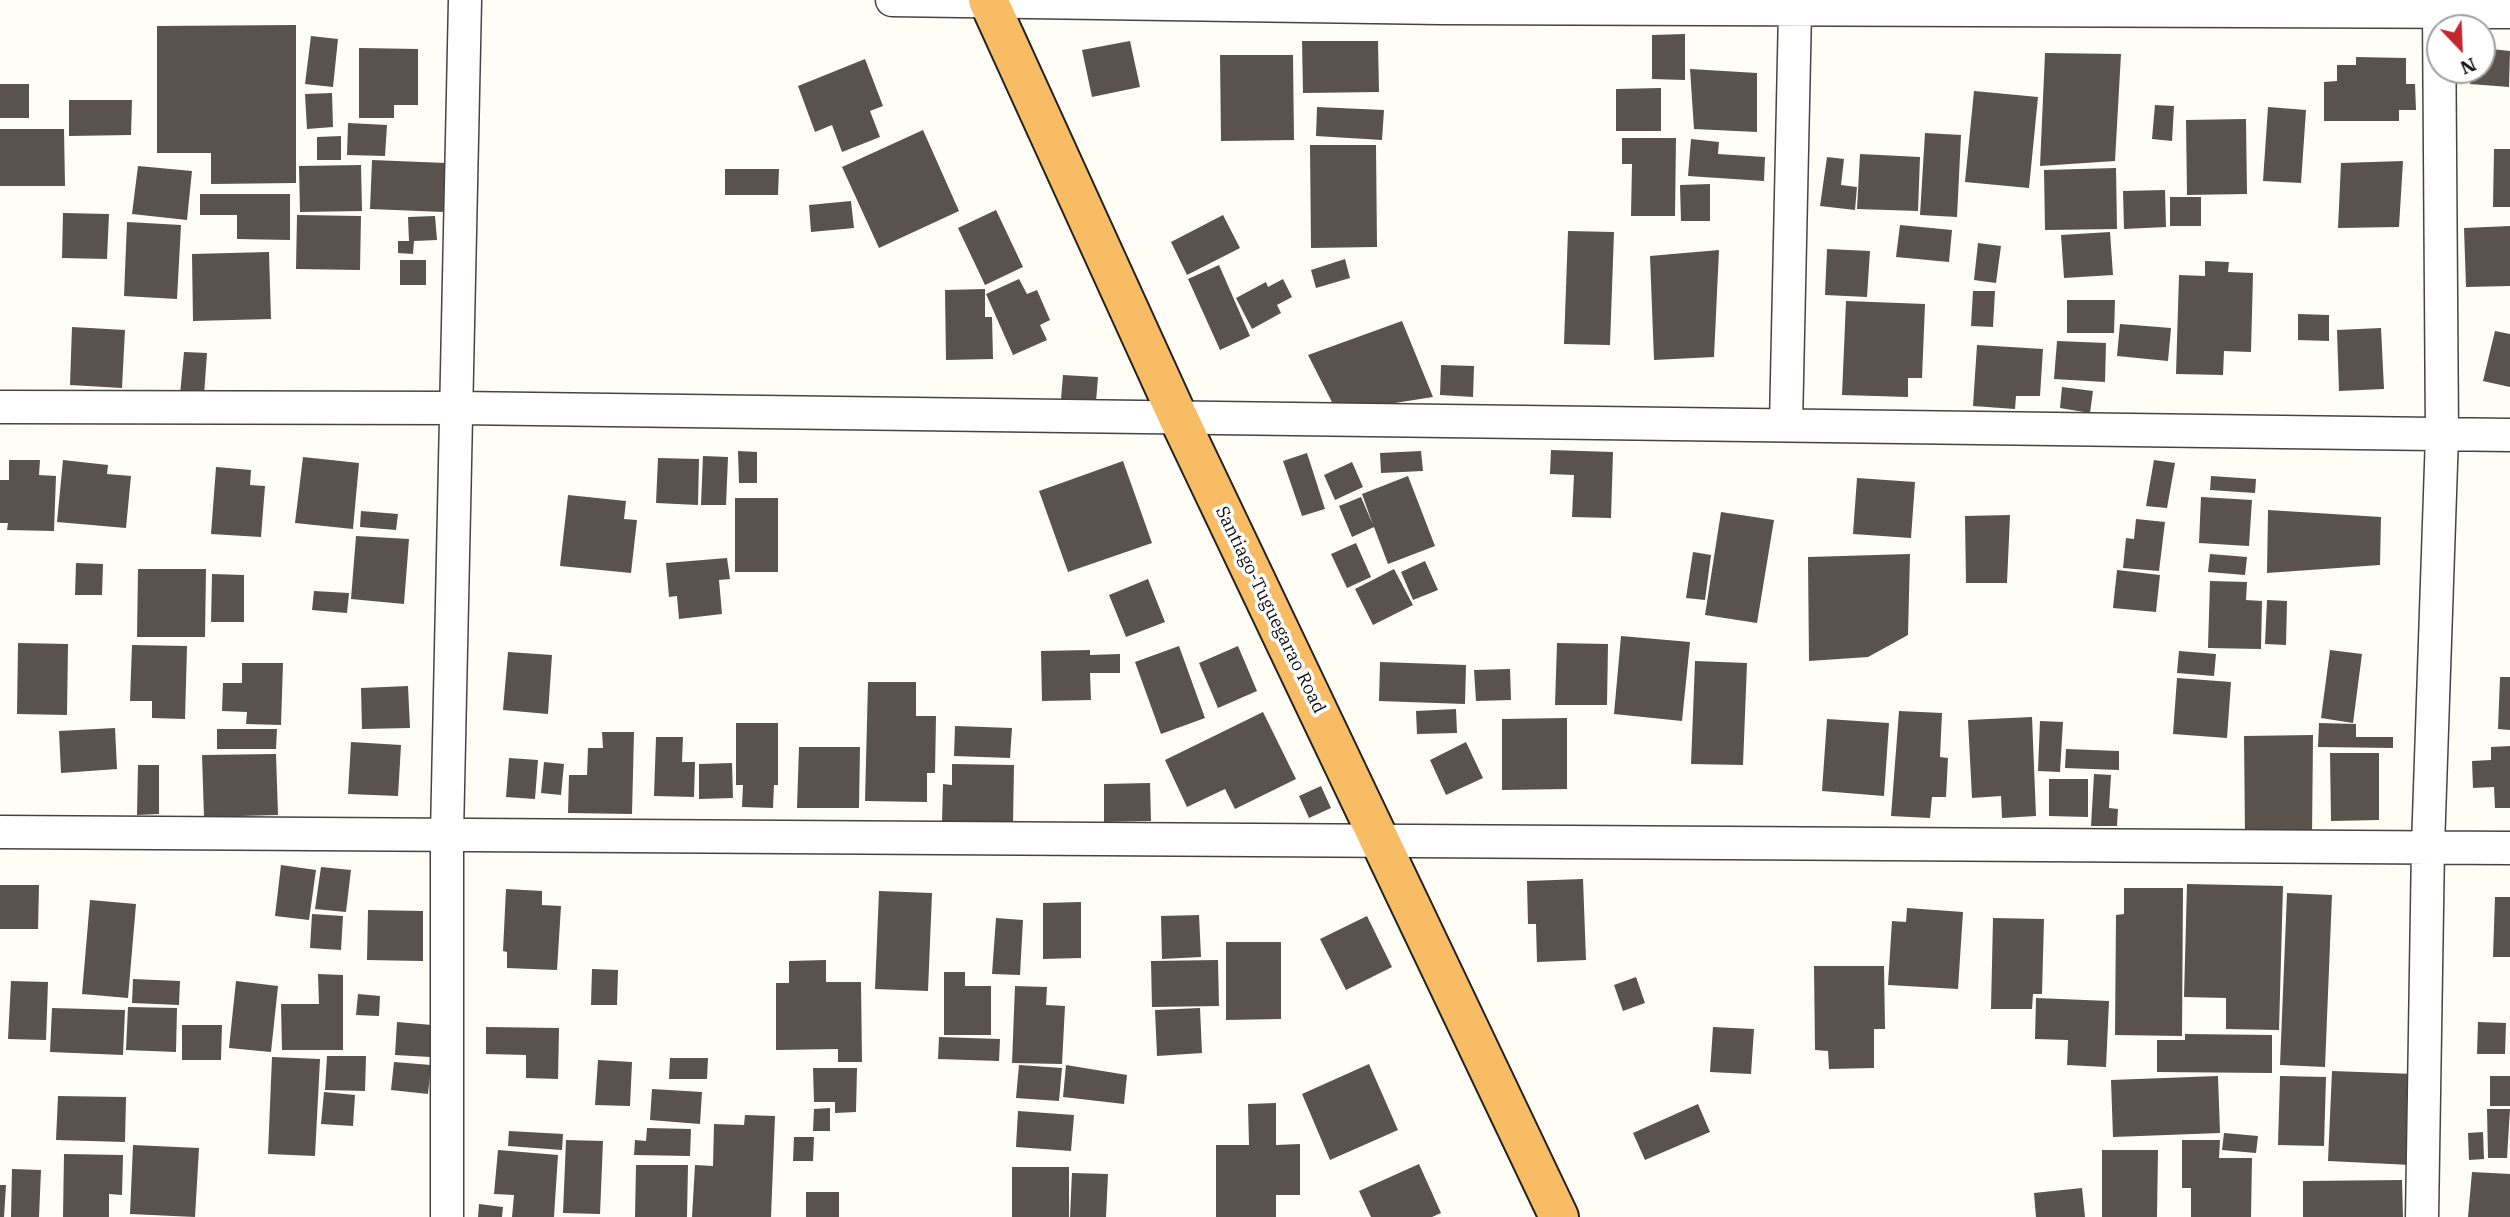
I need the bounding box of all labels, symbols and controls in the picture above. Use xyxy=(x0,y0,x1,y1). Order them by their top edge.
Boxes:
north arrow xyxy=(2426,14,2496,84)
text: N xyxy=(2457,53,2480,80)
street label: Santiago-Tuguegarao Road xyxy=(1210,503,1330,717)

